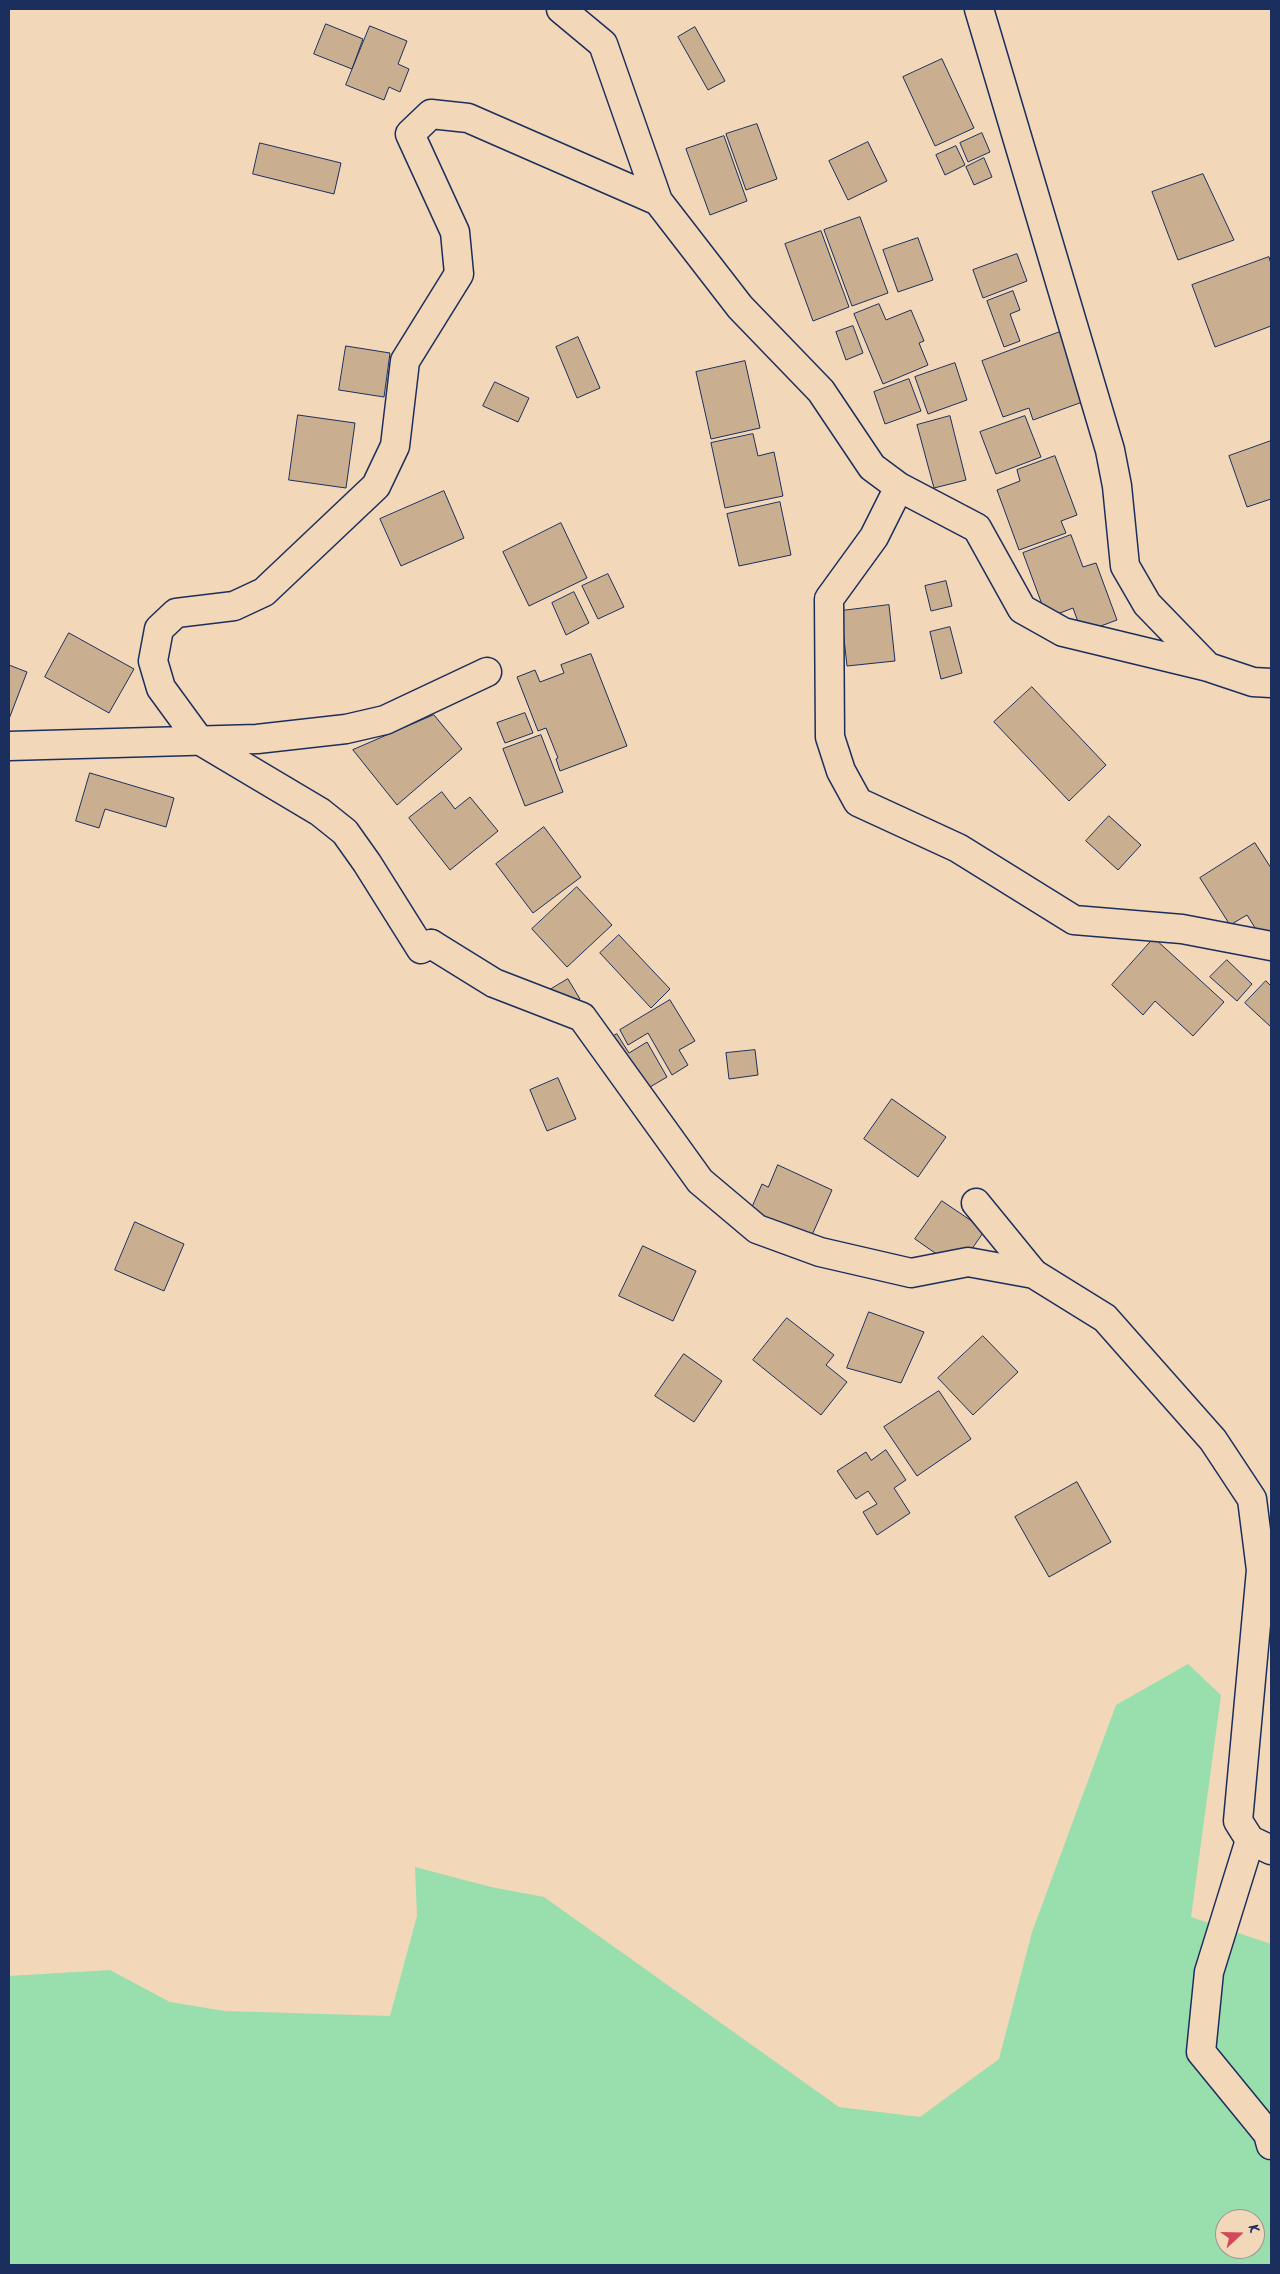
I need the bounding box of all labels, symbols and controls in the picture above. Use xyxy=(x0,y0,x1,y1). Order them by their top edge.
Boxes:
north arrow xyxy=(1215,2209,1265,2259)
text: K xyxy=(1241,2221,1265,2237)

